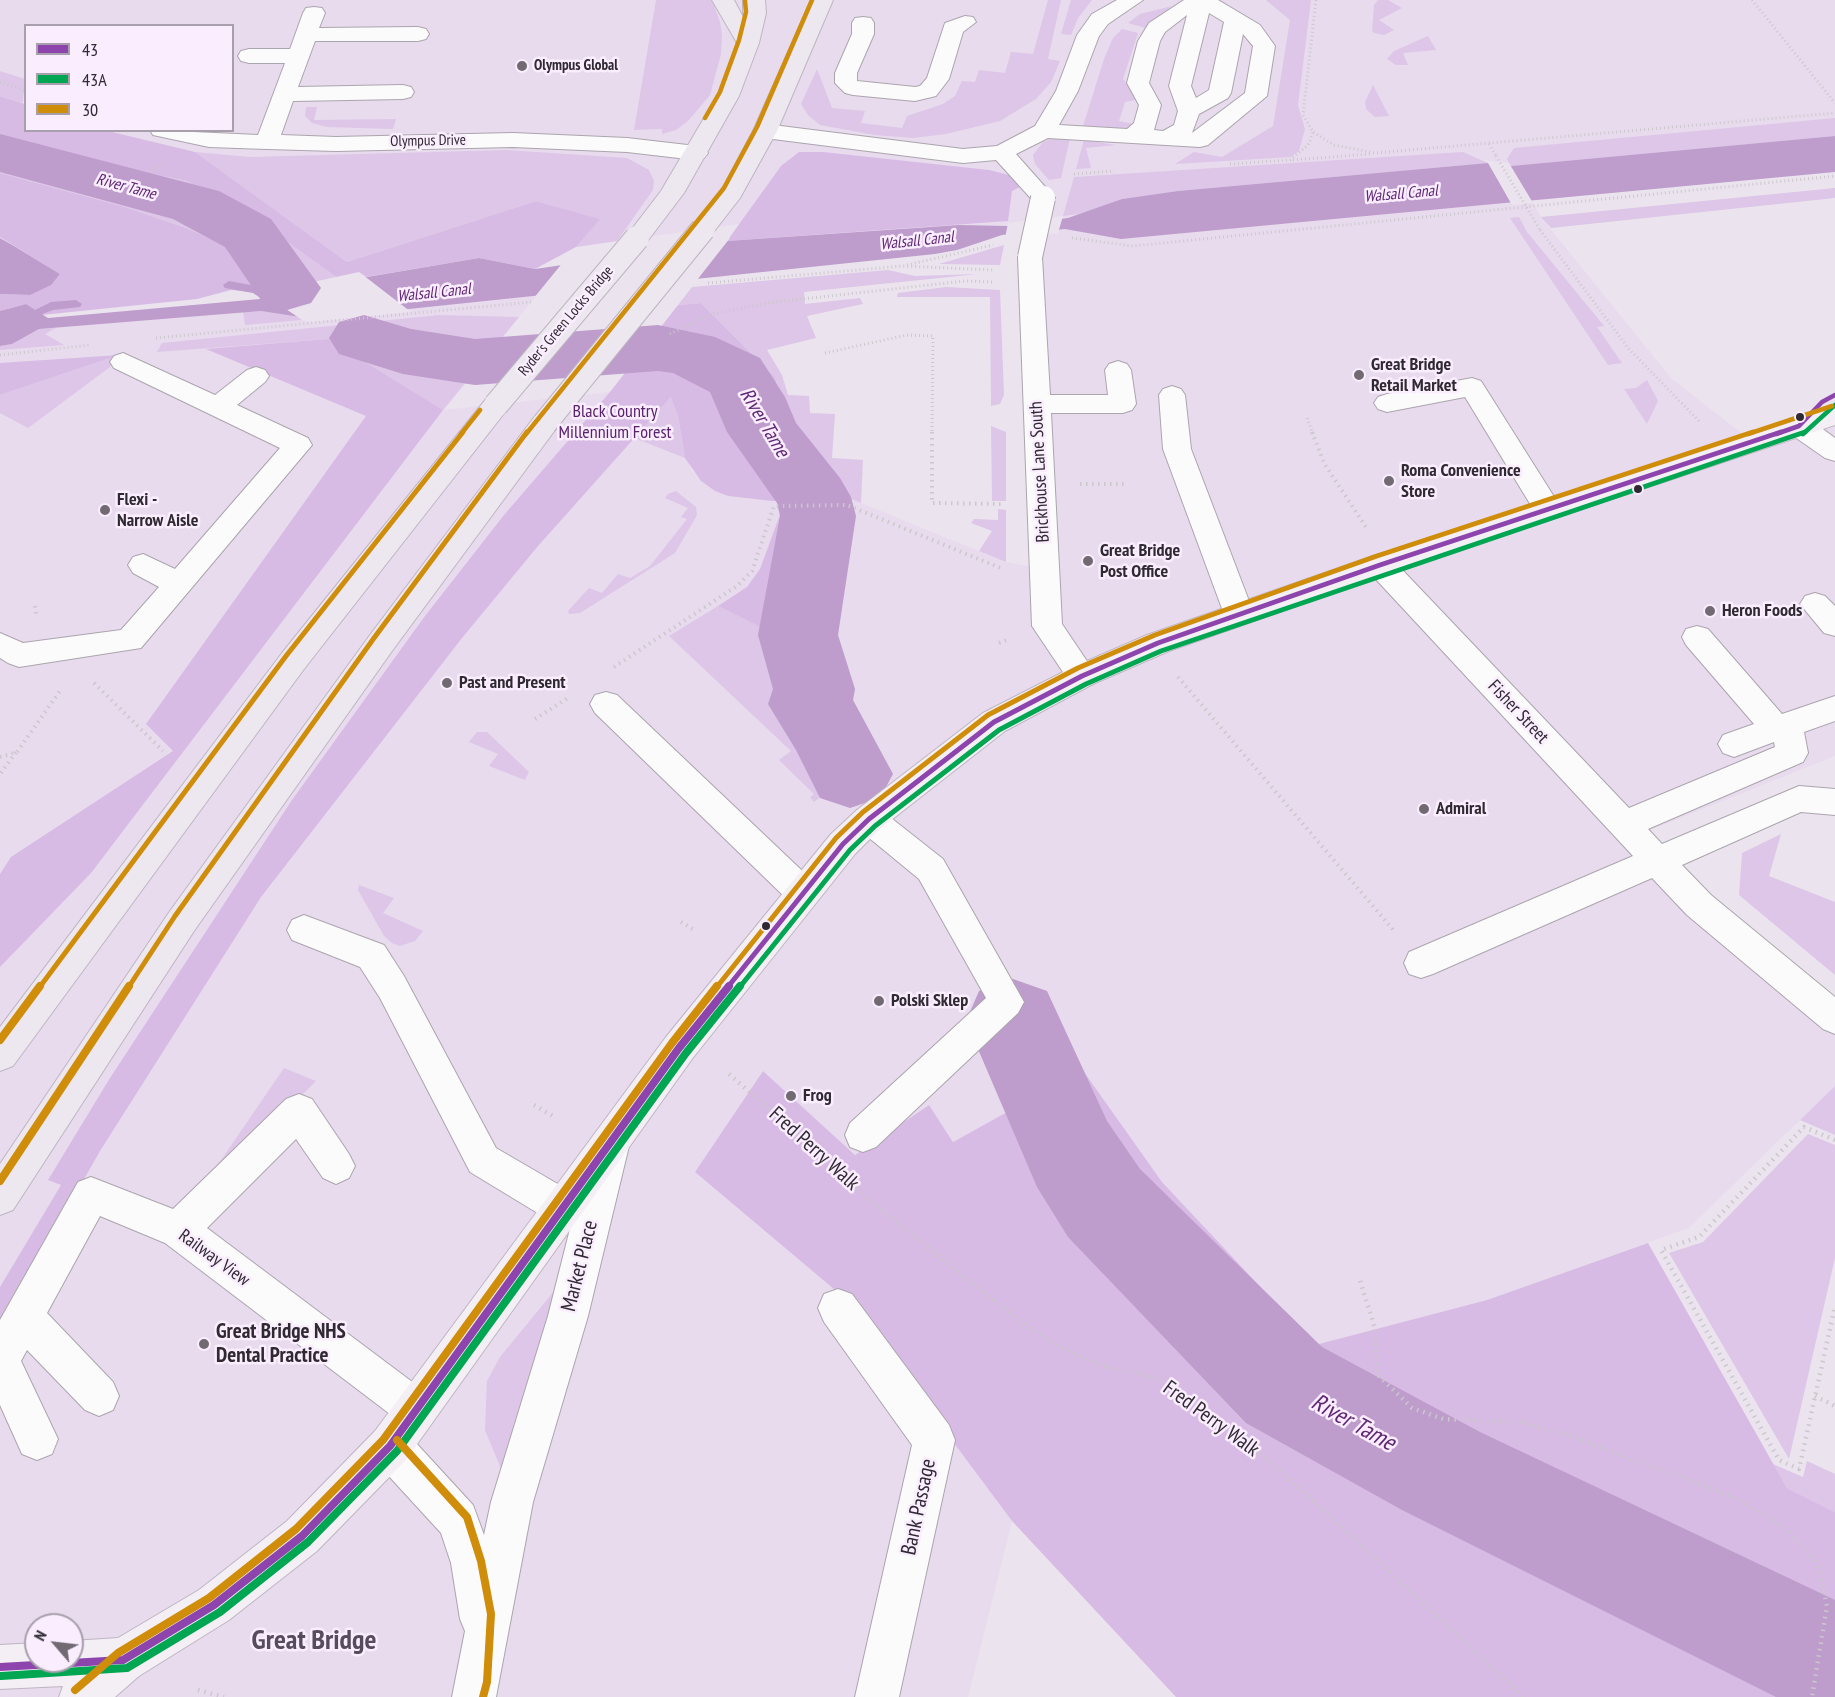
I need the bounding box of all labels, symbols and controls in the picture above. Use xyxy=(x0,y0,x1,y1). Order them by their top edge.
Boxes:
legend xyxy=(24,24,234,132)
text: 43 xyxy=(82,38,98,61)
place label: Olympus Global xyxy=(534,57,618,75)
marker: Olympus Global xyxy=(515,59,529,73)
text: 43A xyxy=(82,68,107,91)
text: 30 xyxy=(82,98,98,121)
street label: Olympus Drive xyxy=(390,131,466,151)
water label: River Tame xyxy=(94,170,158,204)
water label: Walsall Canal xyxy=(1363,181,1439,207)
water label: Walsall Canal xyxy=(879,228,955,254)
street label: Ryder's Green Locks Bridge xyxy=(515,262,617,380)
water label: Walsall Canal xyxy=(396,280,472,306)
place label: Great Bridge Retail Market xyxy=(1371,354,1457,397)
marker: Great Bridge Retail Market xyxy=(1352,368,1366,382)
water label: River Tame xyxy=(734,384,794,462)
park label: Black Country Millennium Forest xyxy=(559,401,671,444)
street label: Brickhouse Lane South xyxy=(1026,401,1054,543)
unlabelled marker xyxy=(1794,411,1806,423)
place label: Roma Convenience Store xyxy=(1401,460,1521,502)
marker: Roma Convenience Store xyxy=(1382,474,1396,488)
unlabelled marker xyxy=(1632,483,1644,495)
place label: Flexi - Narrow Aisle xyxy=(117,489,198,532)
marker: Flexi - Narrow Aisle xyxy=(98,503,112,517)
place label: Great Bridge Post Office xyxy=(1100,540,1180,582)
marker: Great Bridge Post Office xyxy=(1081,554,1095,568)
place label: Heron Foods xyxy=(1722,600,1802,622)
marker: Heron Foods xyxy=(1703,604,1717,618)
place label: Past and Present xyxy=(459,672,566,694)
marker: Past and Present xyxy=(440,676,454,690)
street label: Fisher Street xyxy=(1483,676,1553,748)
place label: Admiral xyxy=(1436,798,1486,820)
marker: Admiral xyxy=(1417,802,1431,816)
unlabelled marker xyxy=(760,920,772,932)
place label: Polski Sklep xyxy=(891,990,968,1012)
marker: Polski Sklep xyxy=(872,994,886,1008)
place label: Frog xyxy=(803,1085,832,1107)
marker: Frog xyxy=(784,1089,798,1103)
street label: Fred Perry Walk xyxy=(764,1102,864,1196)
street label: Market Place xyxy=(557,1218,603,1314)
street label: Railway View xyxy=(174,1225,254,1291)
place label: Great Bridge NHS Dental Practice xyxy=(216,1319,346,1369)
marker: Great Bridge NHS Dental Practice xyxy=(197,1337,211,1351)
street label: Fred Perry Walk xyxy=(1158,1376,1264,1462)
water label: River Tame xyxy=(1306,1388,1400,1458)
street label: Bank Passage xyxy=(897,1457,941,1557)
north arrow xyxy=(24,1613,84,1673)
district label: Great Bridge xyxy=(252,1624,376,1658)
text: N xyxy=(29,1627,51,1644)

